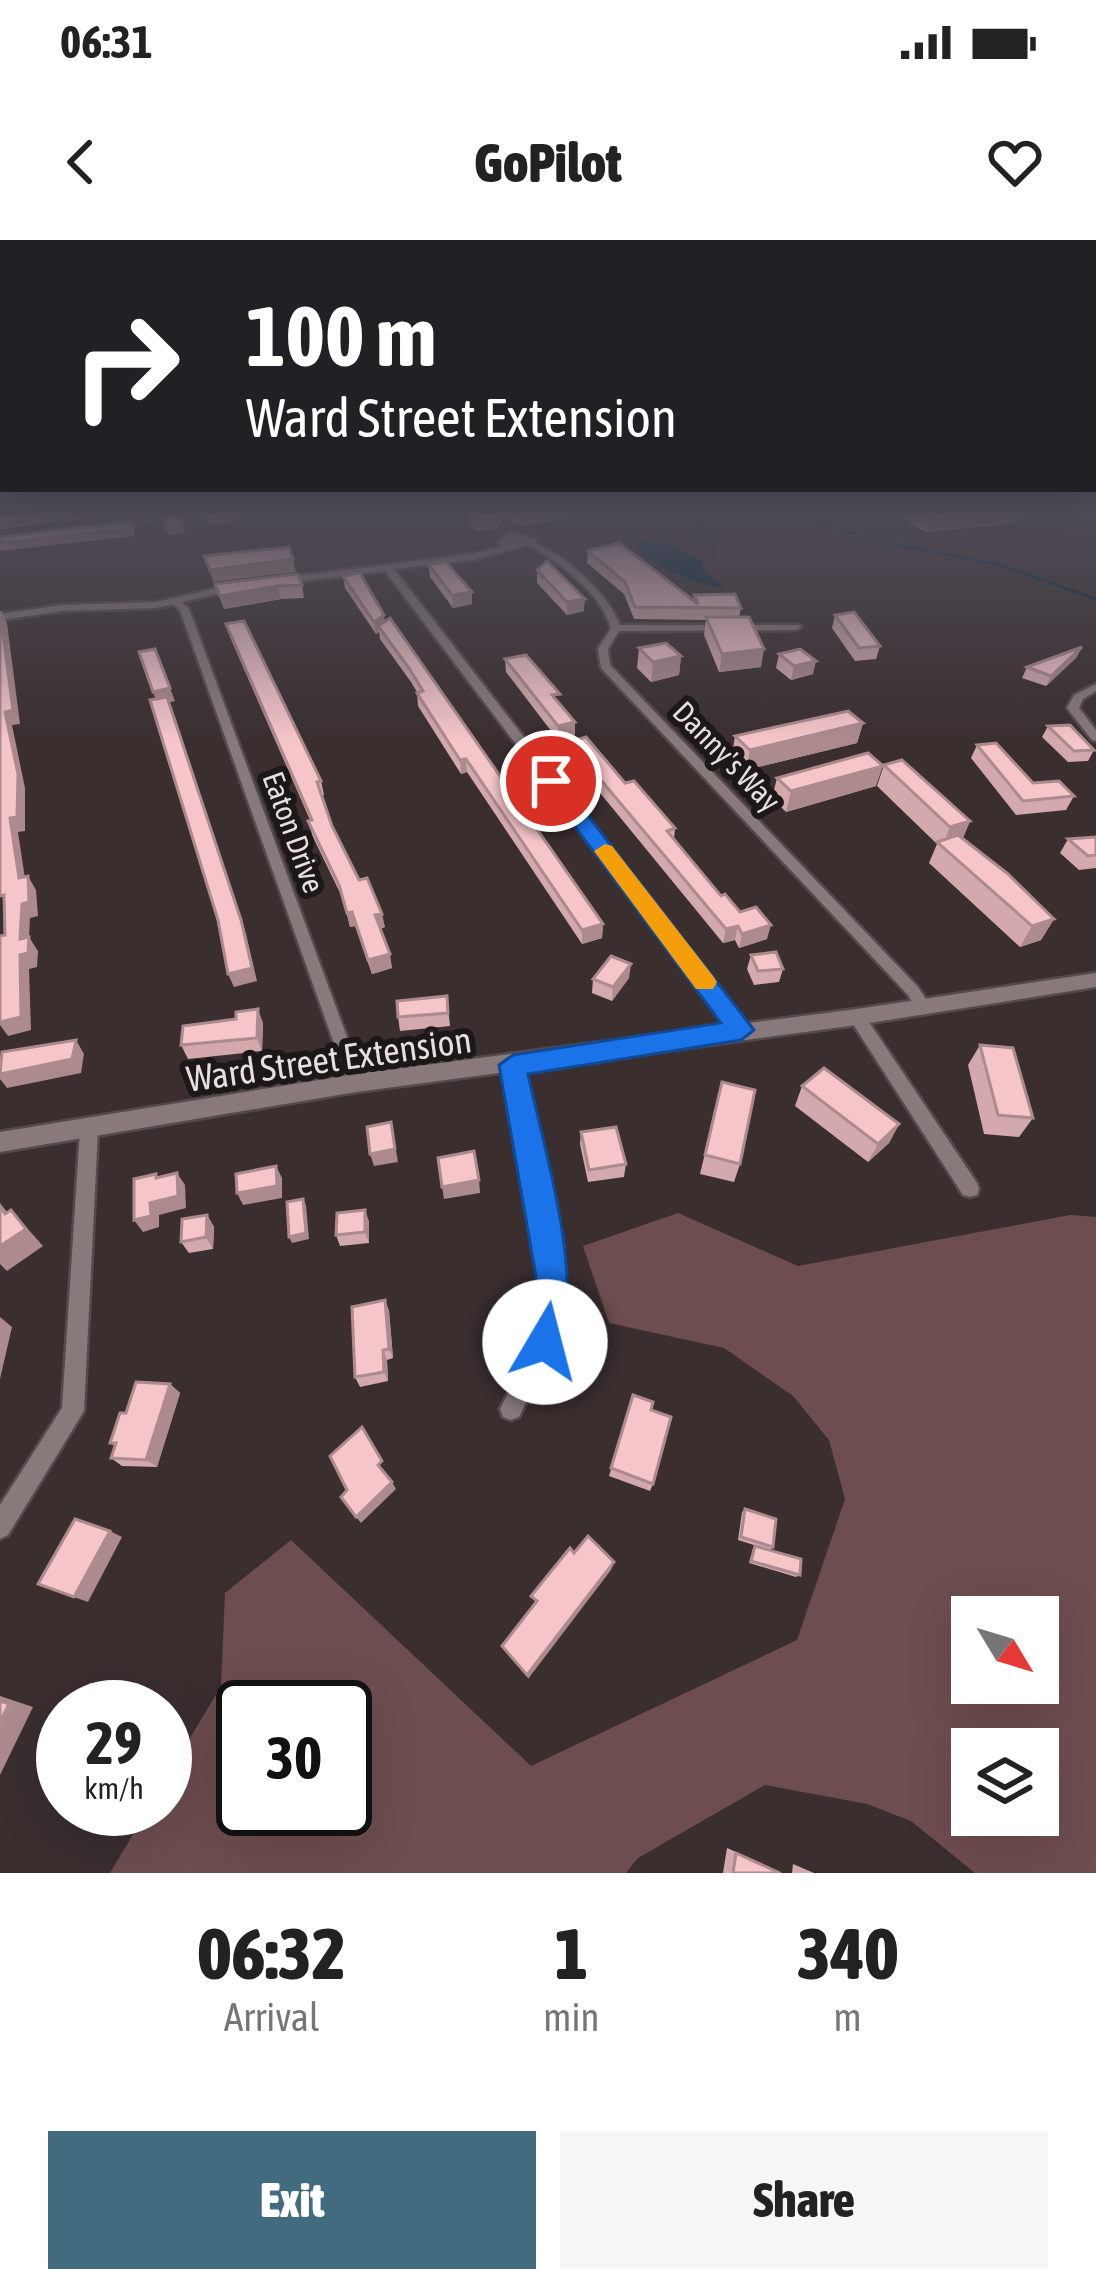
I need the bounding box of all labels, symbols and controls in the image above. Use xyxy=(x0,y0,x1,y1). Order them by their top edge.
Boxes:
text: 06:31 xyxy=(60,16,153,68)
icon: back xyxy=(48,129,114,195)
icon: heart xyxy=(982,129,1048,195)
text: GoPilot xyxy=(474,132,622,193)
icon: right xyxy=(48,288,204,444)
text: 100 m xyxy=(246,288,436,384)
text: Ward Street Extension xyxy=(246,387,677,448)
street label: Danny's Way xyxy=(666,694,788,818)
pin xyxy=(500,730,602,832)
icon: arrive xyxy=(518,748,584,814)
street label: Eaton Drive xyxy=(256,767,332,897)
street label: Ward Street Extension xyxy=(184,1018,474,1100)
position arrow xyxy=(482,1279,608,1405)
north arrow xyxy=(951,1596,1059,1704)
map controls xyxy=(951,1596,1059,1836)
speed limit sign: 30 xyxy=(216,1680,372,1836)
text: 29 xyxy=(86,1708,142,1777)
button: layers xyxy=(951,1728,1059,1836)
text: km/h xyxy=(84,1771,144,1805)
text: 06:32 xyxy=(198,1912,346,1994)
text: 1 xyxy=(554,1912,588,1994)
text: 340 xyxy=(797,1912,898,1994)
text: Arrival xyxy=(224,1995,319,2039)
text: min xyxy=(543,1995,599,2039)
text: m xyxy=(834,1995,862,2039)
button: Exit xyxy=(48,2131,536,2269)
button: Share xyxy=(560,2131,1048,2269)

